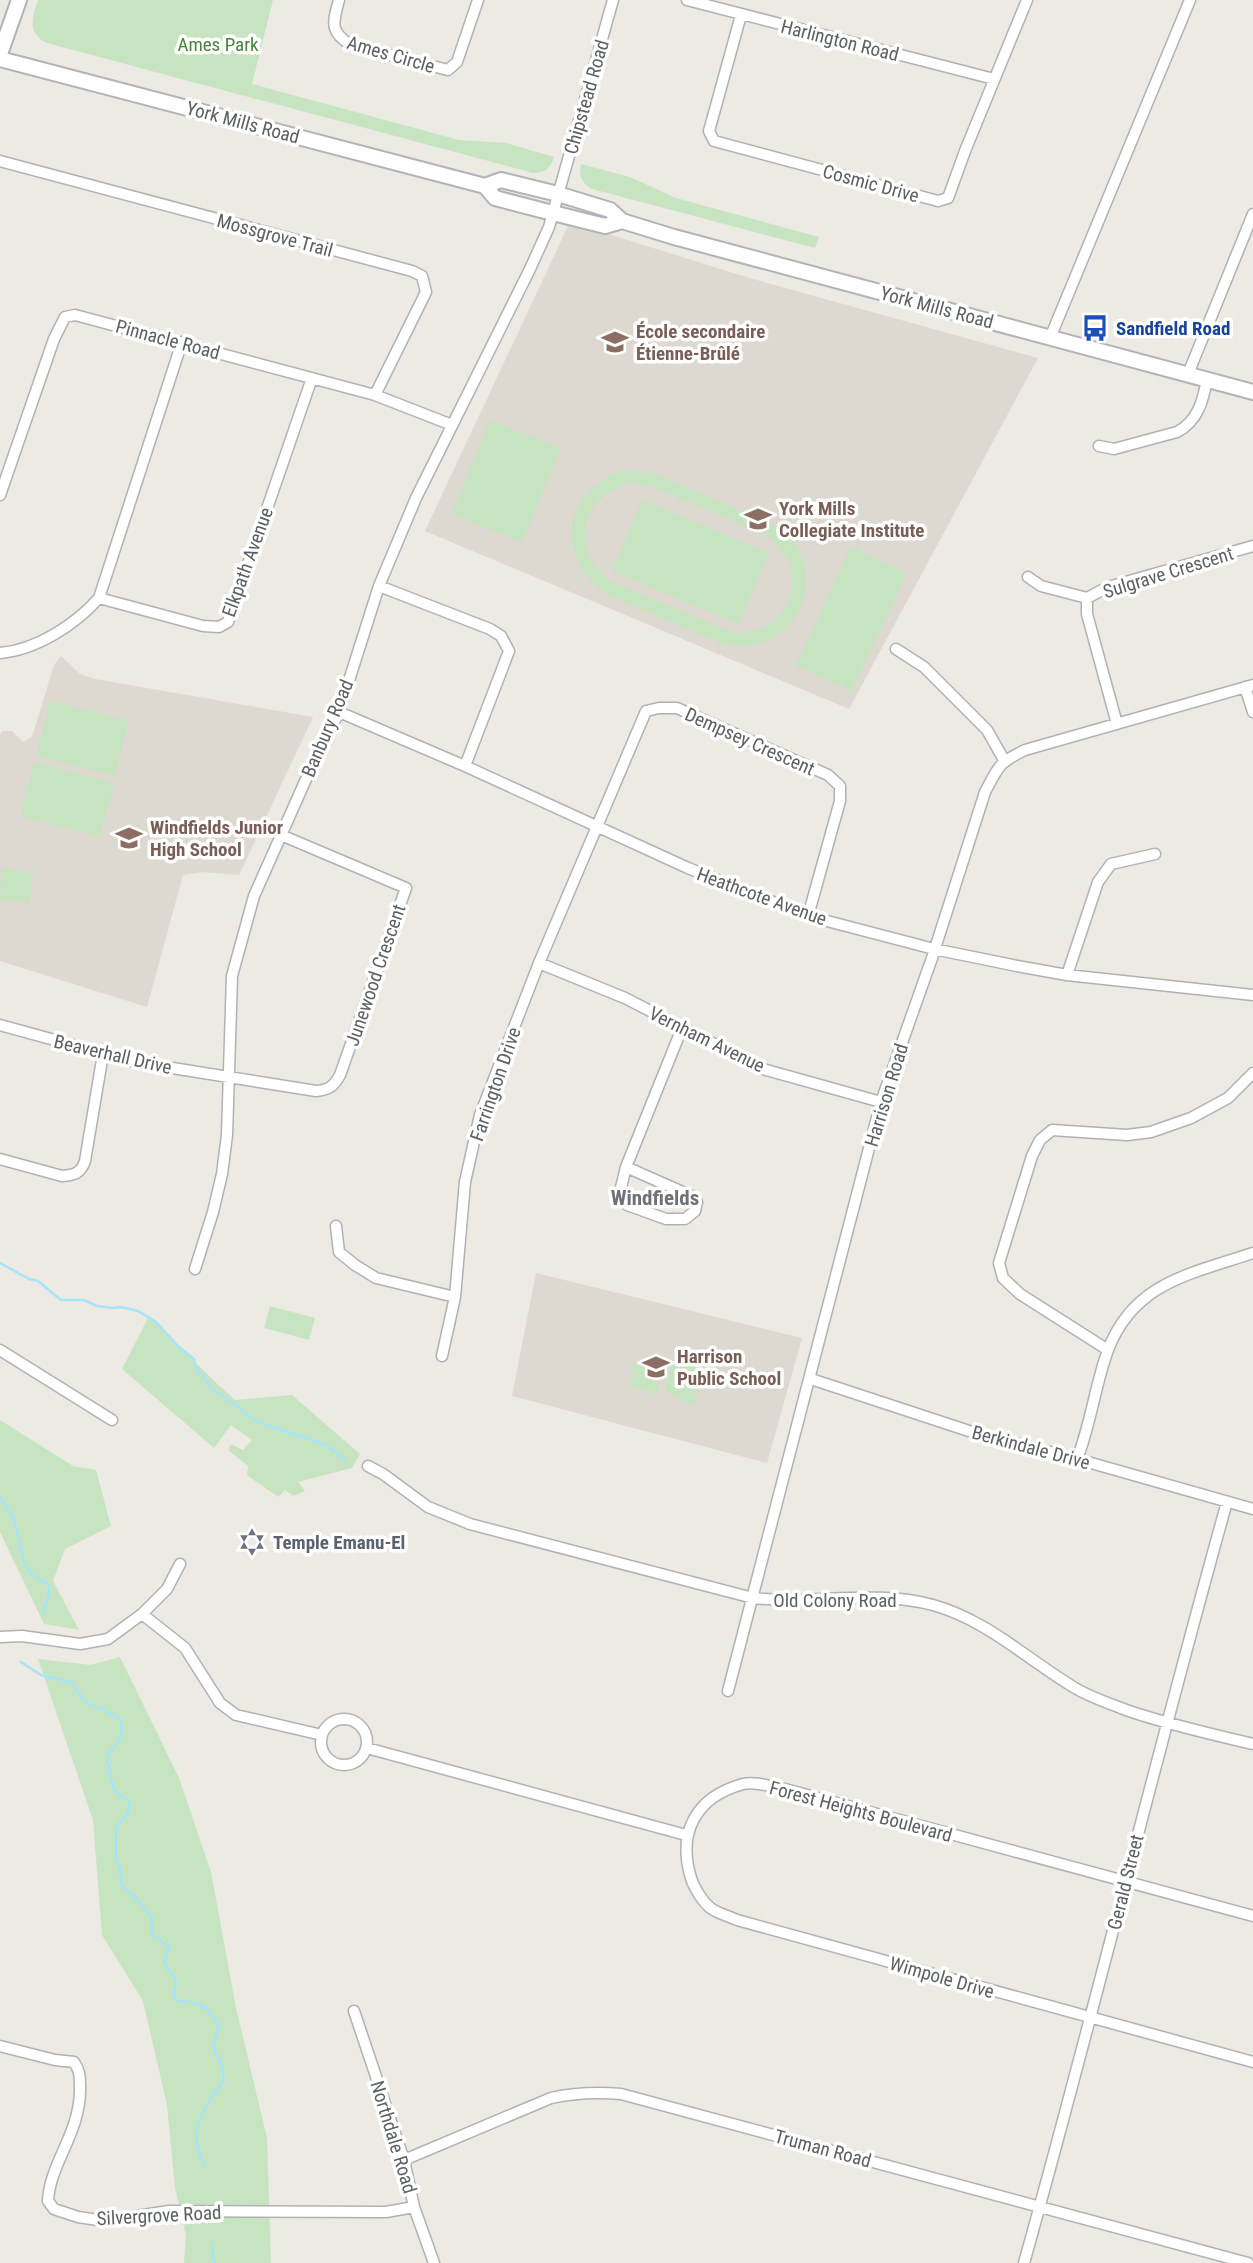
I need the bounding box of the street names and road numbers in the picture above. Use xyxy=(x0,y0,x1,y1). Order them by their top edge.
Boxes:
street label: Harlington Road xyxy=(779,15,901,66)
street label: Ames Circle xyxy=(344,31,437,78)
street label: Chipstead Road xyxy=(559,37,614,157)
street label: York Mills Road xyxy=(184,96,302,149)
street label: Cosmic Drive xyxy=(820,160,922,207)
street label: Mossgrove Trail xyxy=(214,209,335,262)
street label: York Mills Road xyxy=(878,281,996,334)
street label: Pinnacle Road xyxy=(113,315,223,364)
street label: Elkpath Avenue xyxy=(217,504,278,620)
street label: Sulgrave Crescent xyxy=(1100,542,1236,603)
street label: Banbury Road xyxy=(297,676,358,780)
street label: Dempsey Crescent xyxy=(681,703,818,780)
street label: Heathcote Avenue xyxy=(694,862,830,931)
street label: Junewood Crescent xyxy=(340,901,410,1049)
street label: Vernham Avenue xyxy=(645,1002,768,1077)
street label: Farrington Drive xyxy=(465,1024,526,1144)
street label: Beaverhall Drive xyxy=(52,1030,174,1079)
street label: Harrison Road xyxy=(860,1041,913,1150)
street label: Berkindale Drive xyxy=(969,1421,1092,1474)
street label: Old Colony Road xyxy=(773,1589,897,1612)
street label: Forest Heights Boulevard xyxy=(767,1776,955,1847)
street label: Gerald Street xyxy=(1103,1832,1148,1932)
street label: Wimpole Drive xyxy=(887,1952,997,2003)
street label: Northdale Road xyxy=(365,2078,422,2196)
street label: Truman Road xyxy=(772,2125,874,2172)
street label: Silvergrove Road xyxy=(96,2201,222,2230)

